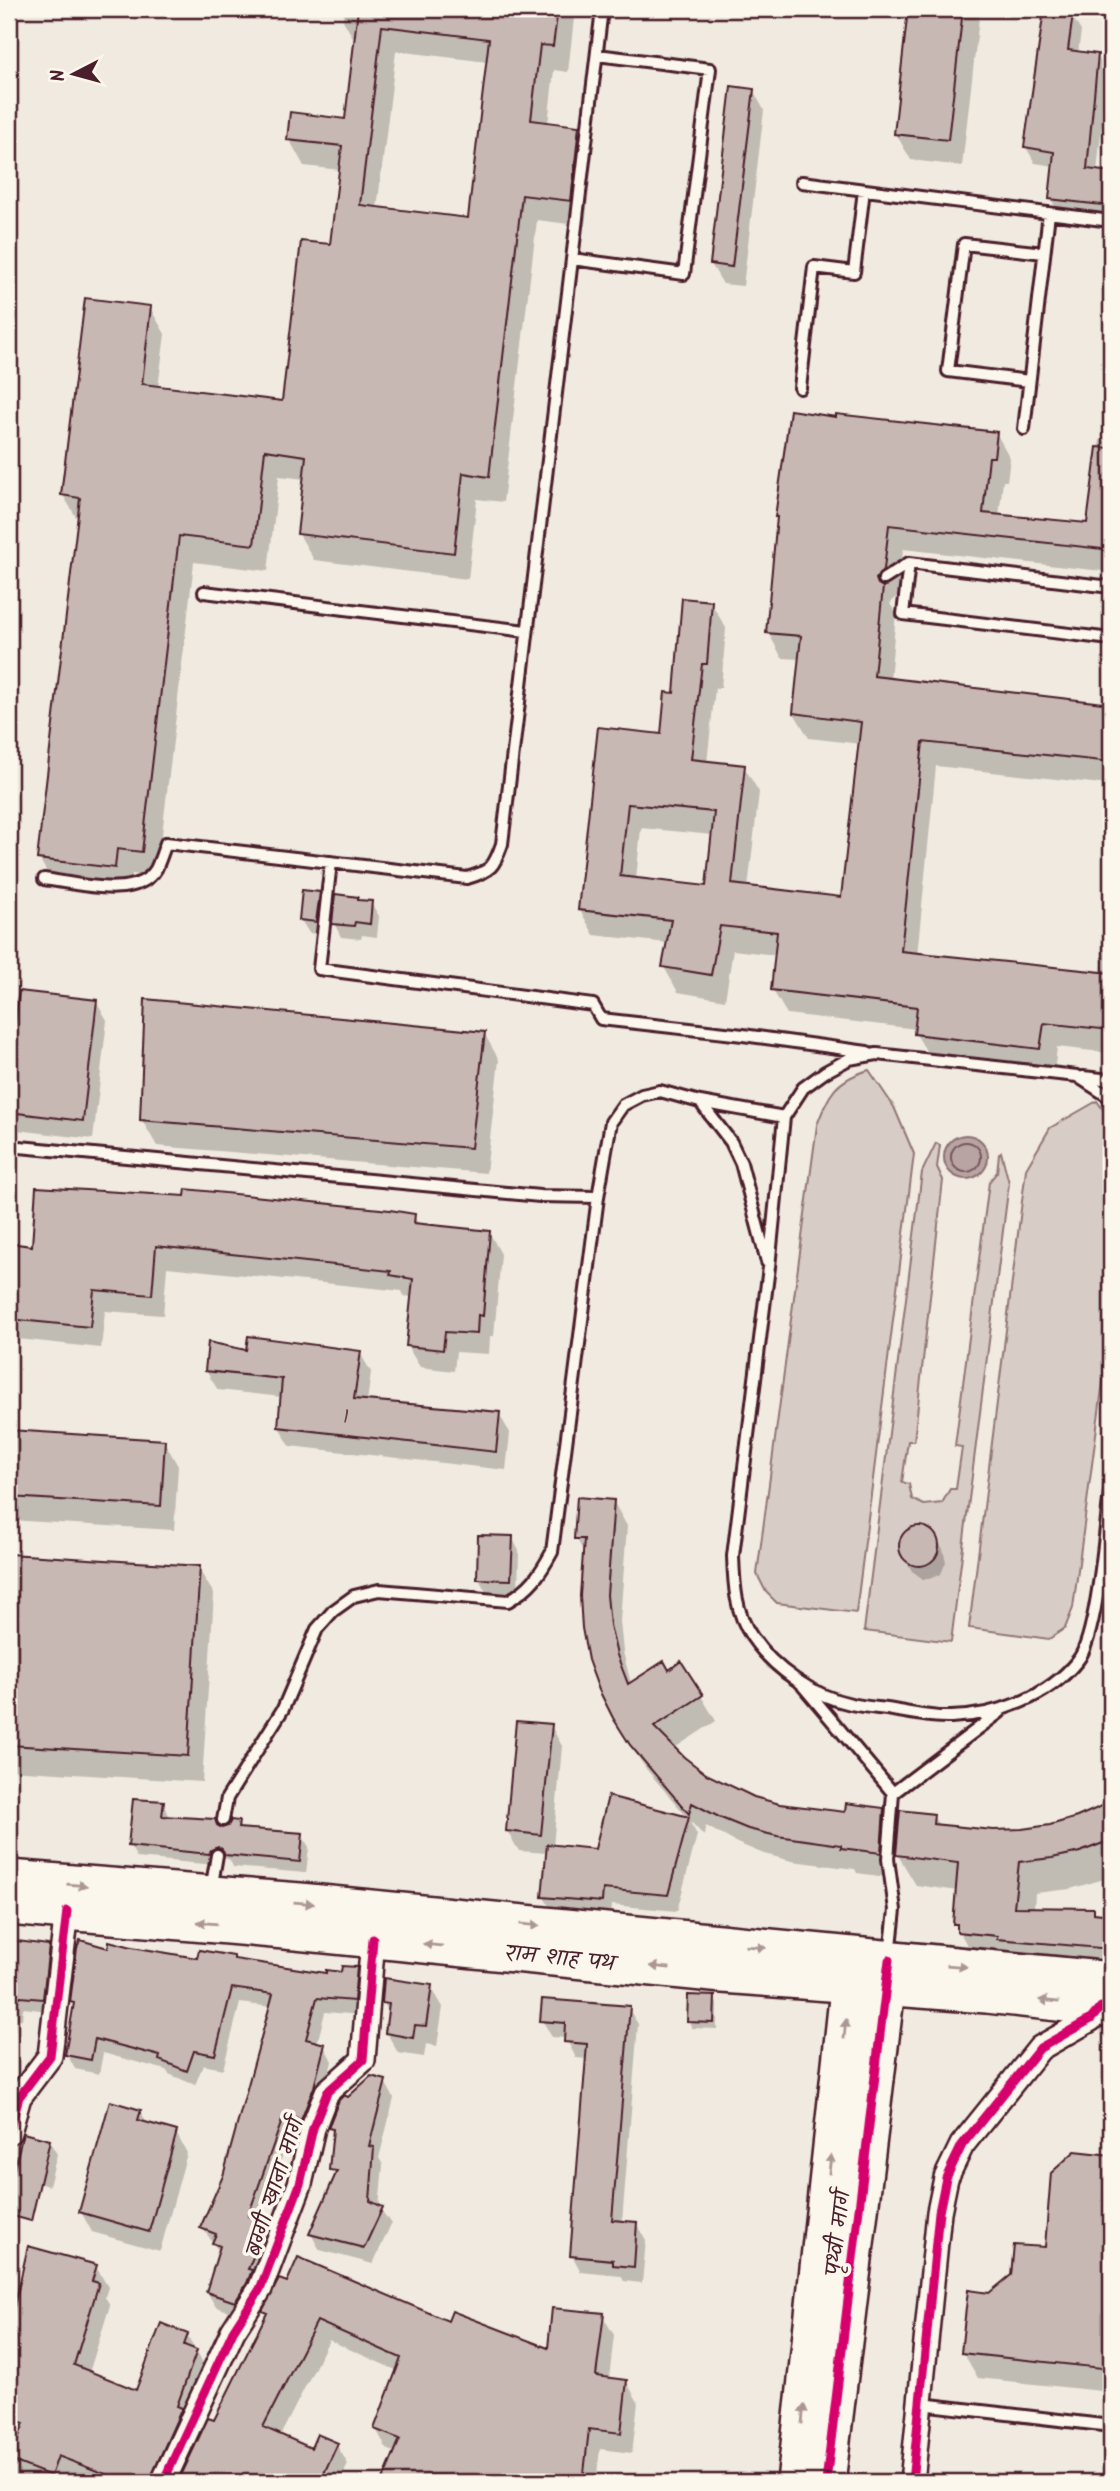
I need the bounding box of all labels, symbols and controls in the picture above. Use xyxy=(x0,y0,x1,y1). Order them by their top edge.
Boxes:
north arrow xyxy=(38,38,108,108)
text: N xyxy=(44,68,75,83)
house number: 1 xyxy=(343,1403,349,1433)
one-way arrow xyxy=(66,1880,88,1891)
one-way arrow xyxy=(293,1898,315,1909)
one-way arrow xyxy=(196,1917,218,1928)
one-way arrow xyxy=(519,1920,541,1931)
street label: राम शाह पथ xyxy=(503,1935,620,1983)
one-way arrow xyxy=(422,1939,444,1950)
one-way arrow xyxy=(746,1942,768,1953)
one-way arrow xyxy=(649,1961,671,1972)
one-way arrow xyxy=(946,1961,968,1972)
one-way arrow xyxy=(1038,1995,1060,2006)
one-way arrow xyxy=(840,2018,851,2040)
street label: बग्गी खाना मार्ग xyxy=(237,2110,316,2261)
one-way arrow xyxy=(825,2153,836,2175)
street label: पृथ्वी मार्ग xyxy=(816,2185,863,2278)
one-way arrow xyxy=(798,2403,809,2425)

